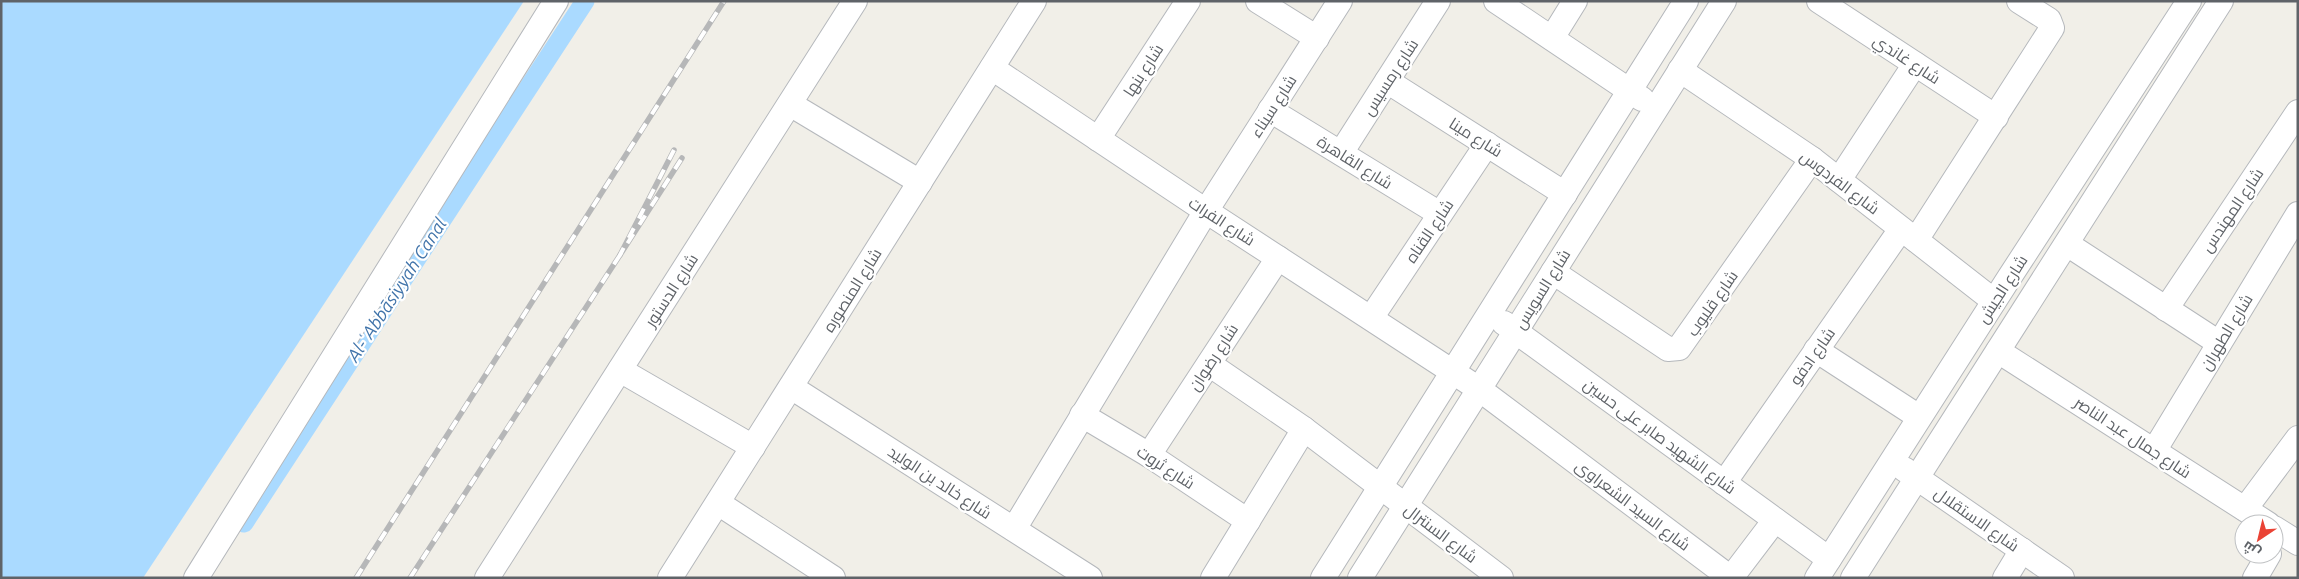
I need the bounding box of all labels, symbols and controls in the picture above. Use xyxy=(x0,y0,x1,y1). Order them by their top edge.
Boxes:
street label: شارع غاندي xyxy=(1867,31,1944,91)
street label: شارع رمسيس xyxy=(1359,35,1424,120)
street label: شارع بنها xyxy=(1119,40,1169,101)
street label: شارع سيناء xyxy=(1246,71,1302,142)
street label: شارع مينا xyxy=(1445,114,1506,163)
street label: شارع القاهرة xyxy=(1313,132,1396,195)
street label: شارع الفردوس xyxy=(1795,146,1883,220)
street label: شارع المهندس xyxy=(2197,165,2269,257)
street label: شارع الفرات xyxy=(1184,193,1258,252)
street label: شارع القناه xyxy=(1401,196,1459,268)
water label: Al-ʿAbbāsiyyah Canal xyxy=(342,214,450,366)
street label: شارع المنصوره xyxy=(819,245,887,337)
street label: شارع السويس xyxy=(1510,246,1576,334)
street label: شارع الدستور xyxy=(640,250,704,332)
street label: شارع الجيش xyxy=(1973,252,2033,328)
street label: شارع قليوب xyxy=(1683,267,1744,341)
street label: شارع الطهران xyxy=(2196,291,2258,375)
street label: شارع رضوان xyxy=(1185,320,1244,395)
street label: شارع ادفو xyxy=(1786,324,1841,390)
street label: شارع الشهيد صابر على حسين xyxy=(1579,375,1740,500)
street label: شارع جمال عبد الناصر xyxy=(2069,392,2195,484)
street label: شارع خالد بن الوليد xyxy=(883,442,995,525)
street label: شارع ثروت xyxy=(1132,442,1198,495)
street label: شارع السيد الشعراوى xyxy=(1570,456,1694,556)
street label: شارع الاستقلال xyxy=(1930,483,2023,557)
street label: شارع السنترال xyxy=(1399,500,1481,569)
north arrow xyxy=(2234,514,2284,564)
text: ش xyxy=(2240,537,2264,561)

